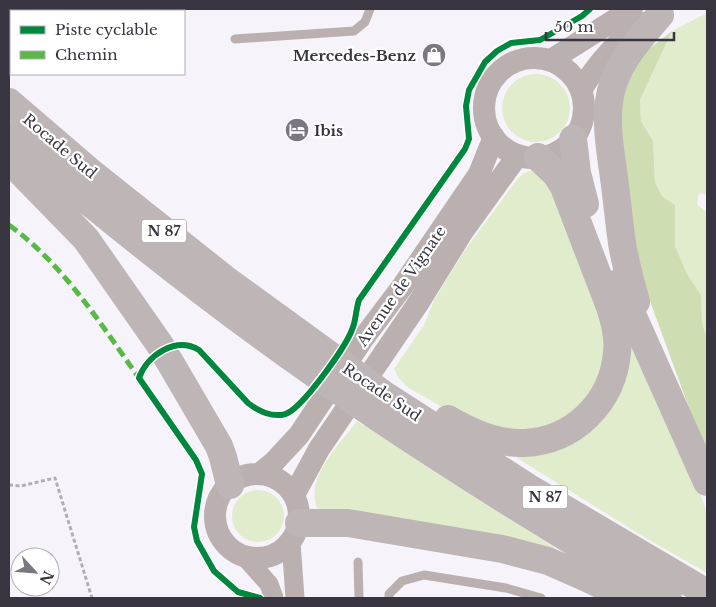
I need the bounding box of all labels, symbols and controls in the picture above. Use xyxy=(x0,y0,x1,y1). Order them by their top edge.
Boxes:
legend xyxy=(10,10,185,75)
scale bar xyxy=(546,10,674,42)
text: 50 m xyxy=(554,17,594,36)
text: Piste cyclable xyxy=(55,20,158,39)
shop icon: Mercedes-Benz xyxy=(421,42,447,68)
text: Chemin xyxy=(55,45,118,64)
place label: Mercedes-Benz xyxy=(293,46,416,65)
street label: Rocade Sud xyxy=(19,110,101,182)
hotel icon: Ibis xyxy=(284,117,310,143)
place label: Ibis xyxy=(314,121,343,140)
road number: N 87 xyxy=(142,220,186,242)
street label: Avenue de Vignate xyxy=(352,222,450,351)
street label: Rocade Sud xyxy=(339,359,425,425)
road number: N 87 xyxy=(522,486,568,508)
north arrow xyxy=(10,547,60,597)
text: N xyxy=(36,568,58,588)

